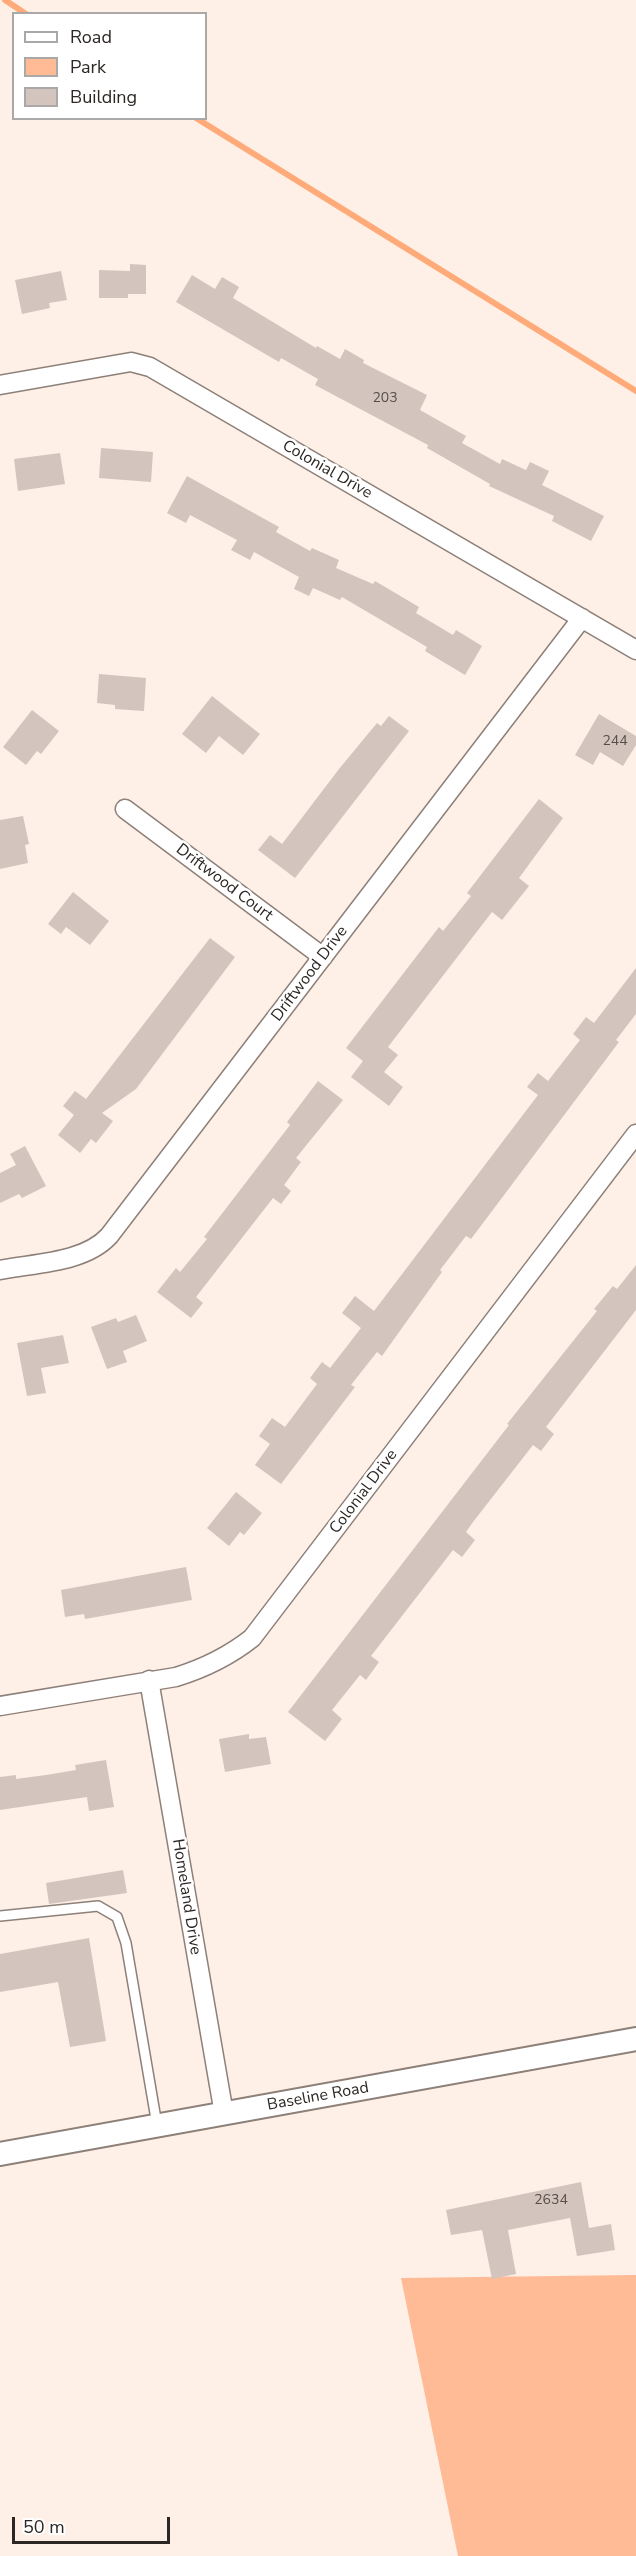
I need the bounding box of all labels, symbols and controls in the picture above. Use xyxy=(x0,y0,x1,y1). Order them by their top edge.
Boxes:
legend xyxy=(12,12,207,120)
text: Road xyxy=(70,25,112,49)
text: Park xyxy=(70,55,106,79)
text: Building xyxy=(70,85,137,109)
house number: 203 xyxy=(372,391,398,407)
street label: Colonial Drive xyxy=(279,437,375,503)
house number: 244 xyxy=(602,734,628,750)
street label: Driftwood Court xyxy=(172,840,276,926)
street label: Driftwood Drive xyxy=(268,923,352,1025)
street label: Colonial Drive xyxy=(326,1446,402,1538)
street label: Homeland Drive xyxy=(167,1838,205,1956)
street label: Baseline Road xyxy=(266,2079,370,2115)
house number: 2634 xyxy=(534,2193,568,2209)
scale bar xyxy=(15,2505,172,2543)
text: 50 m xyxy=(23,2515,65,2539)

